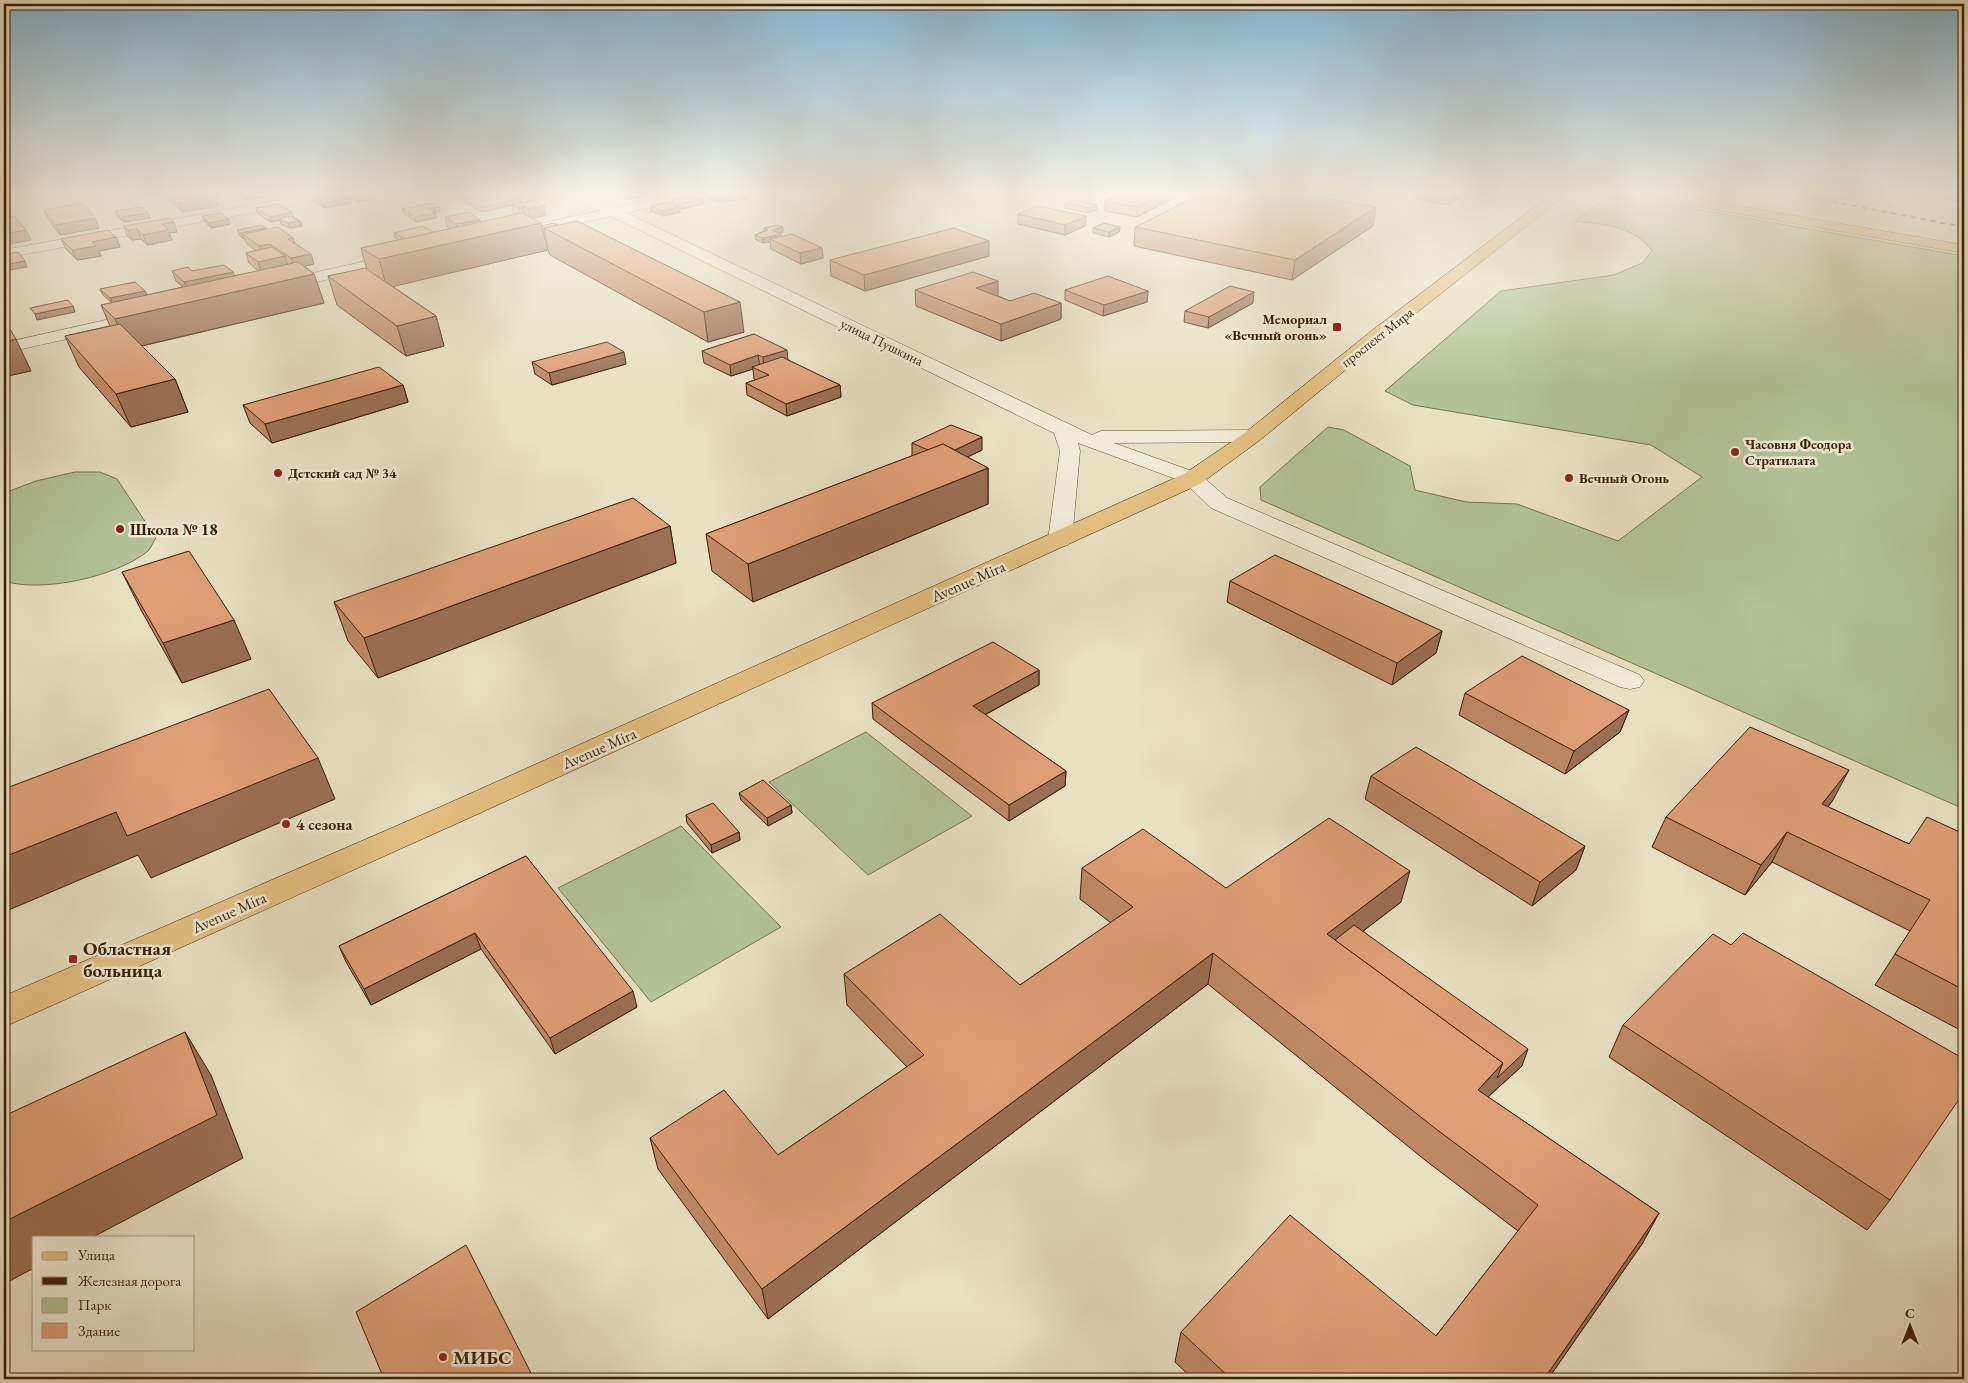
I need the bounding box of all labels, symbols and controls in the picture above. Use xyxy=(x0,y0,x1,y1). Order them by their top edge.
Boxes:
street label: проспект Мира xyxy=(1337,303,1417,371)
place label: Мемориал «Вечный огонь» xyxy=(1224,310,1327,344)
street label: улица Пушкина xyxy=(838,314,927,370)
marker: Мемориал «Вечный огонь» xyxy=(1331,321,1343,333)
place label: Часовня Феодора Стратилата xyxy=(1745,435,1852,469)
marker: Часовня Феодора Стратилата xyxy=(1729,446,1741,458)
place label: Детский сад № 34 xyxy=(288,464,397,482)
marker: Детский сад № 34 xyxy=(272,467,284,479)
place label: Вечный Огонь xyxy=(1579,469,1670,487)
marker: Вечный Огонь xyxy=(1563,472,1575,484)
place label: Школа № 18 xyxy=(130,519,218,540)
marker: Школа № 18 xyxy=(114,523,126,535)
street label: Avenue Mira xyxy=(927,556,1009,608)
street label: Avenue Mira xyxy=(558,723,640,775)
place label: 4 сезона xyxy=(296,814,353,835)
marker: 4 сезона xyxy=(280,818,292,830)
street label: Avenue Mira xyxy=(188,887,270,939)
place label: Областная больница xyxy=(83,936,171,983)
marker: Областная больница xyxy=(67,953,79,965)
legend xyxy=(32,1236,195,1350)
text: Улица xyxy=(77,1245,115,1264)
text: Железная дорога xyxy=(77,1271,181,1290)
text: Парк xyxy=(78,1295,111,1314)
north arrow xyxy=(1886,1300,1936,1350)
text: С xyxy=(1905,1304,1915,1322)
text: Здание xyxy=(78,1321,120,1340)
place label: МИБС xyxy=(453,1345,512,1370)
marker: МИБС xyxy=(437,1351,449,1363)

